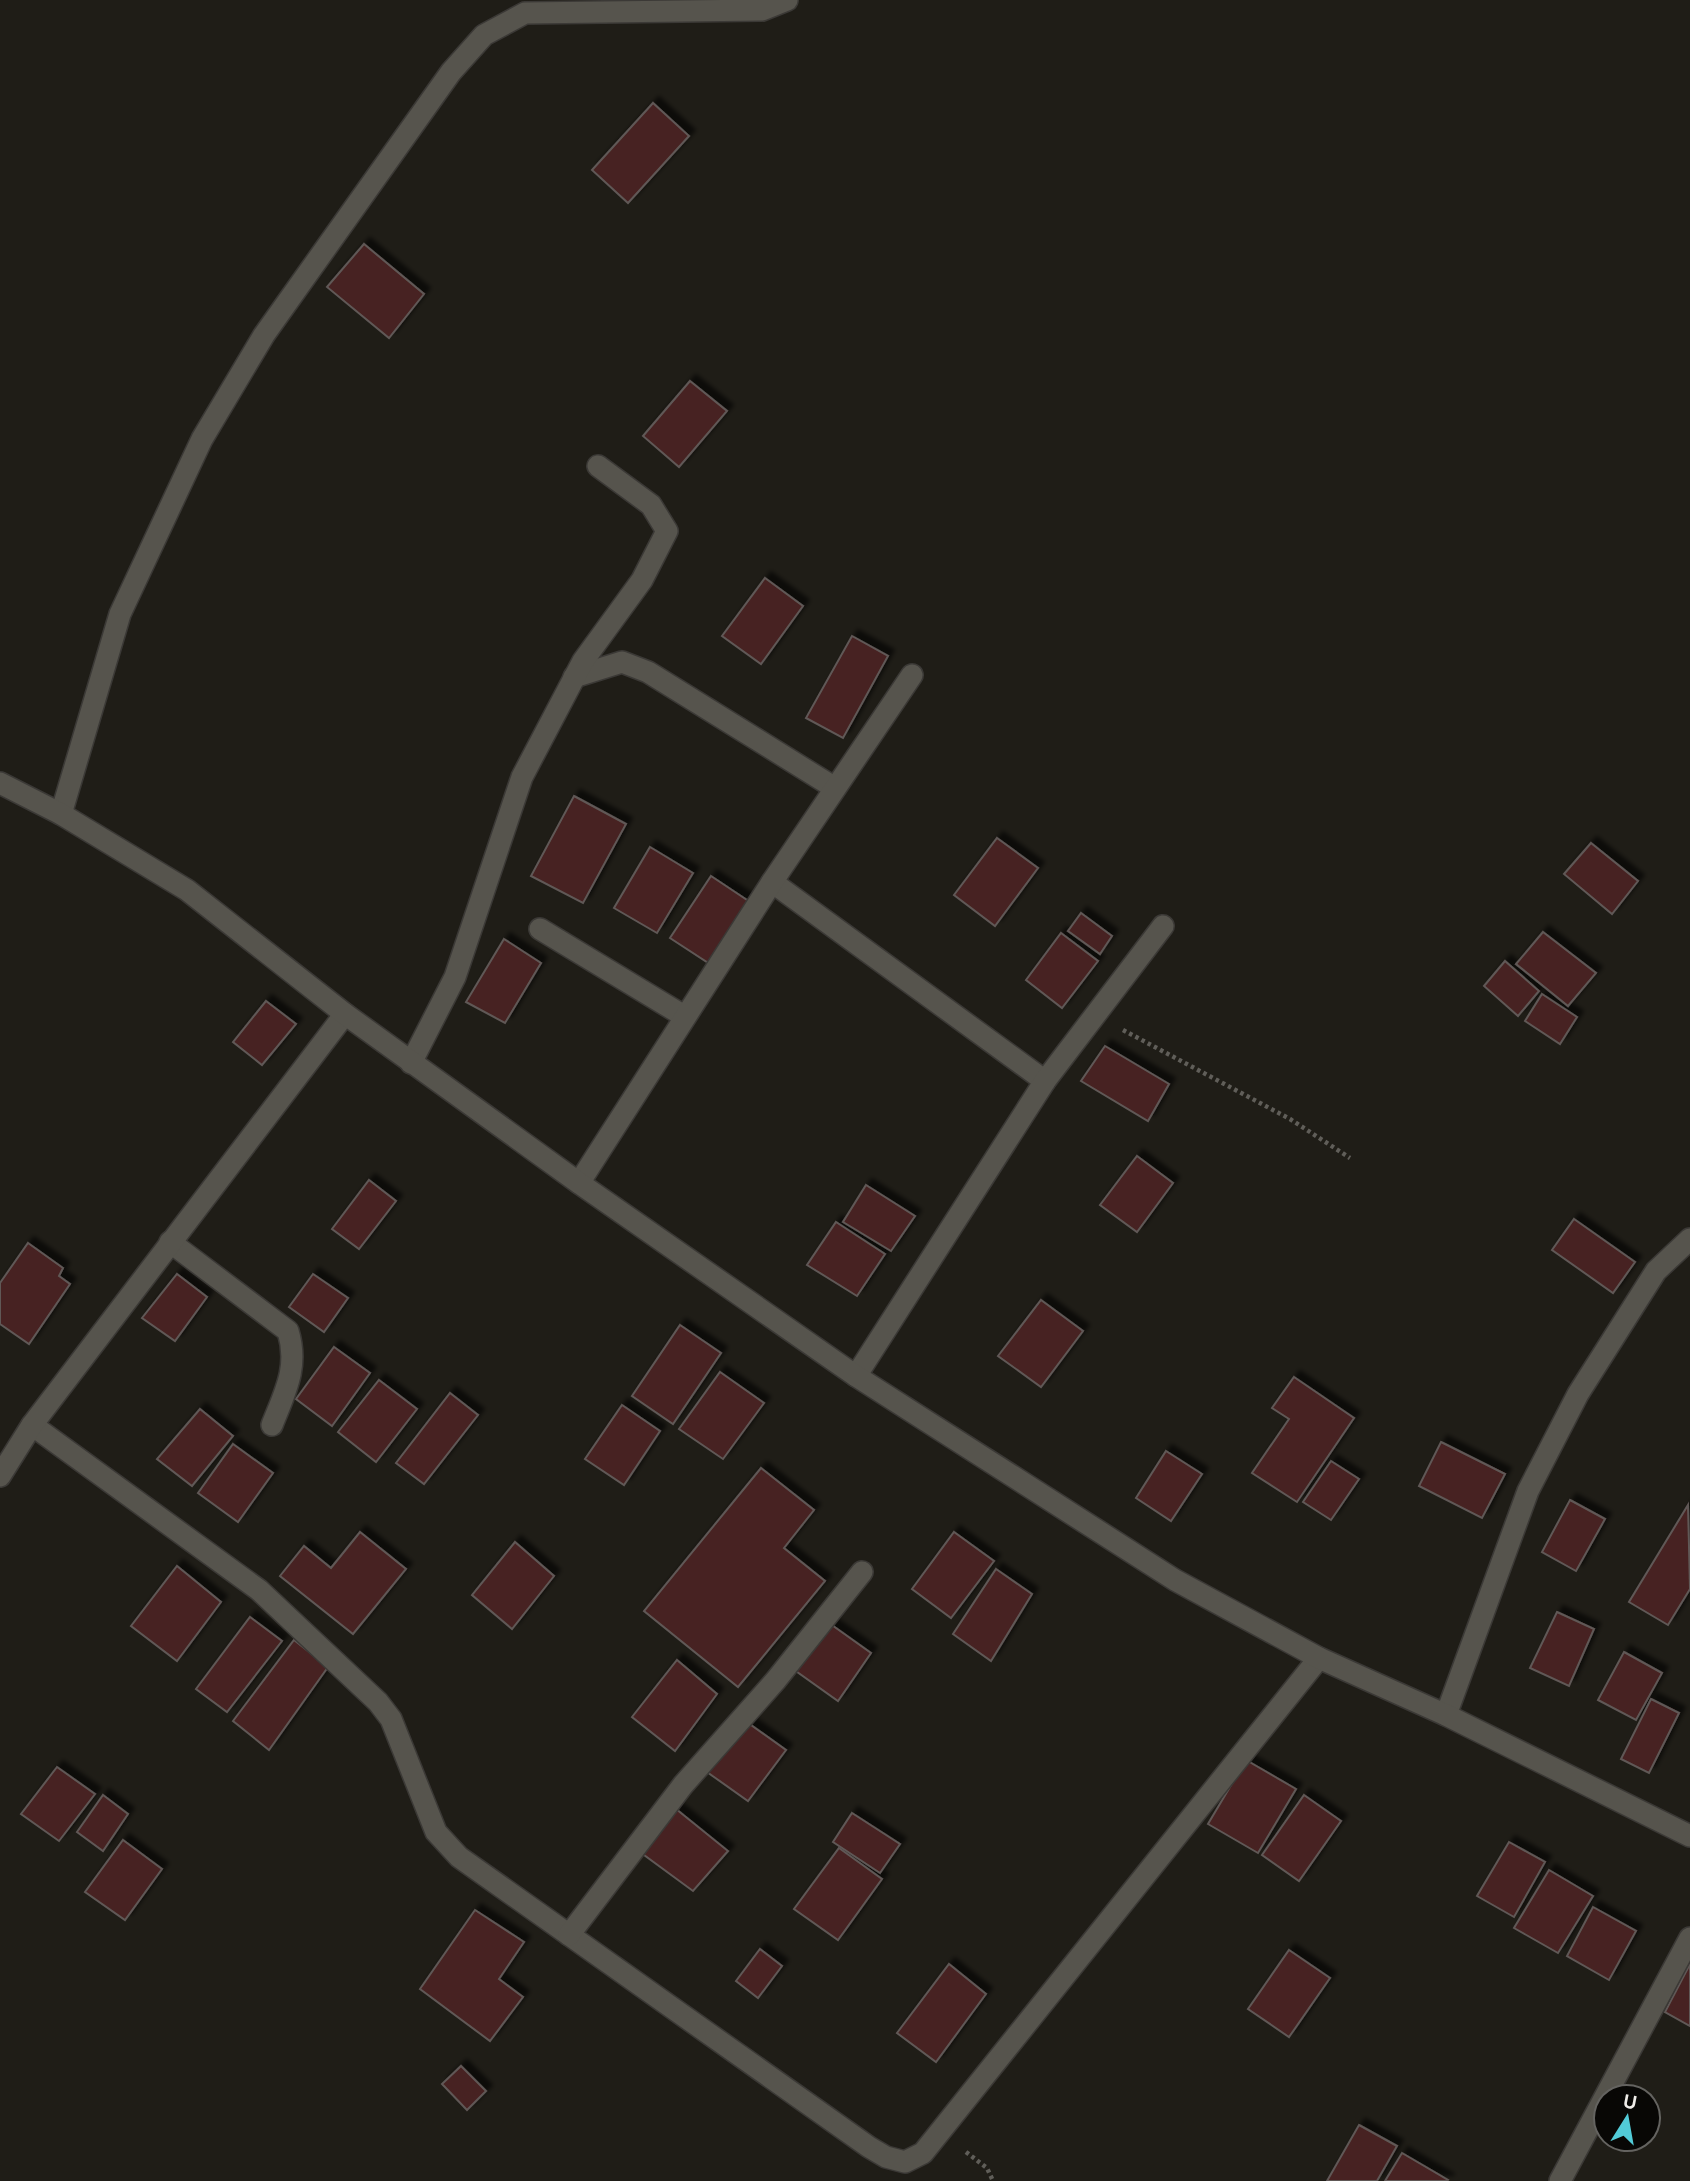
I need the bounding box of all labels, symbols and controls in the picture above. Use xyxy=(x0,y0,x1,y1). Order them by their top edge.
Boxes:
north arrow xyxy=(1592,2083,1662,2153)
text: U xyxy=(1621,2089,1639,2114)

